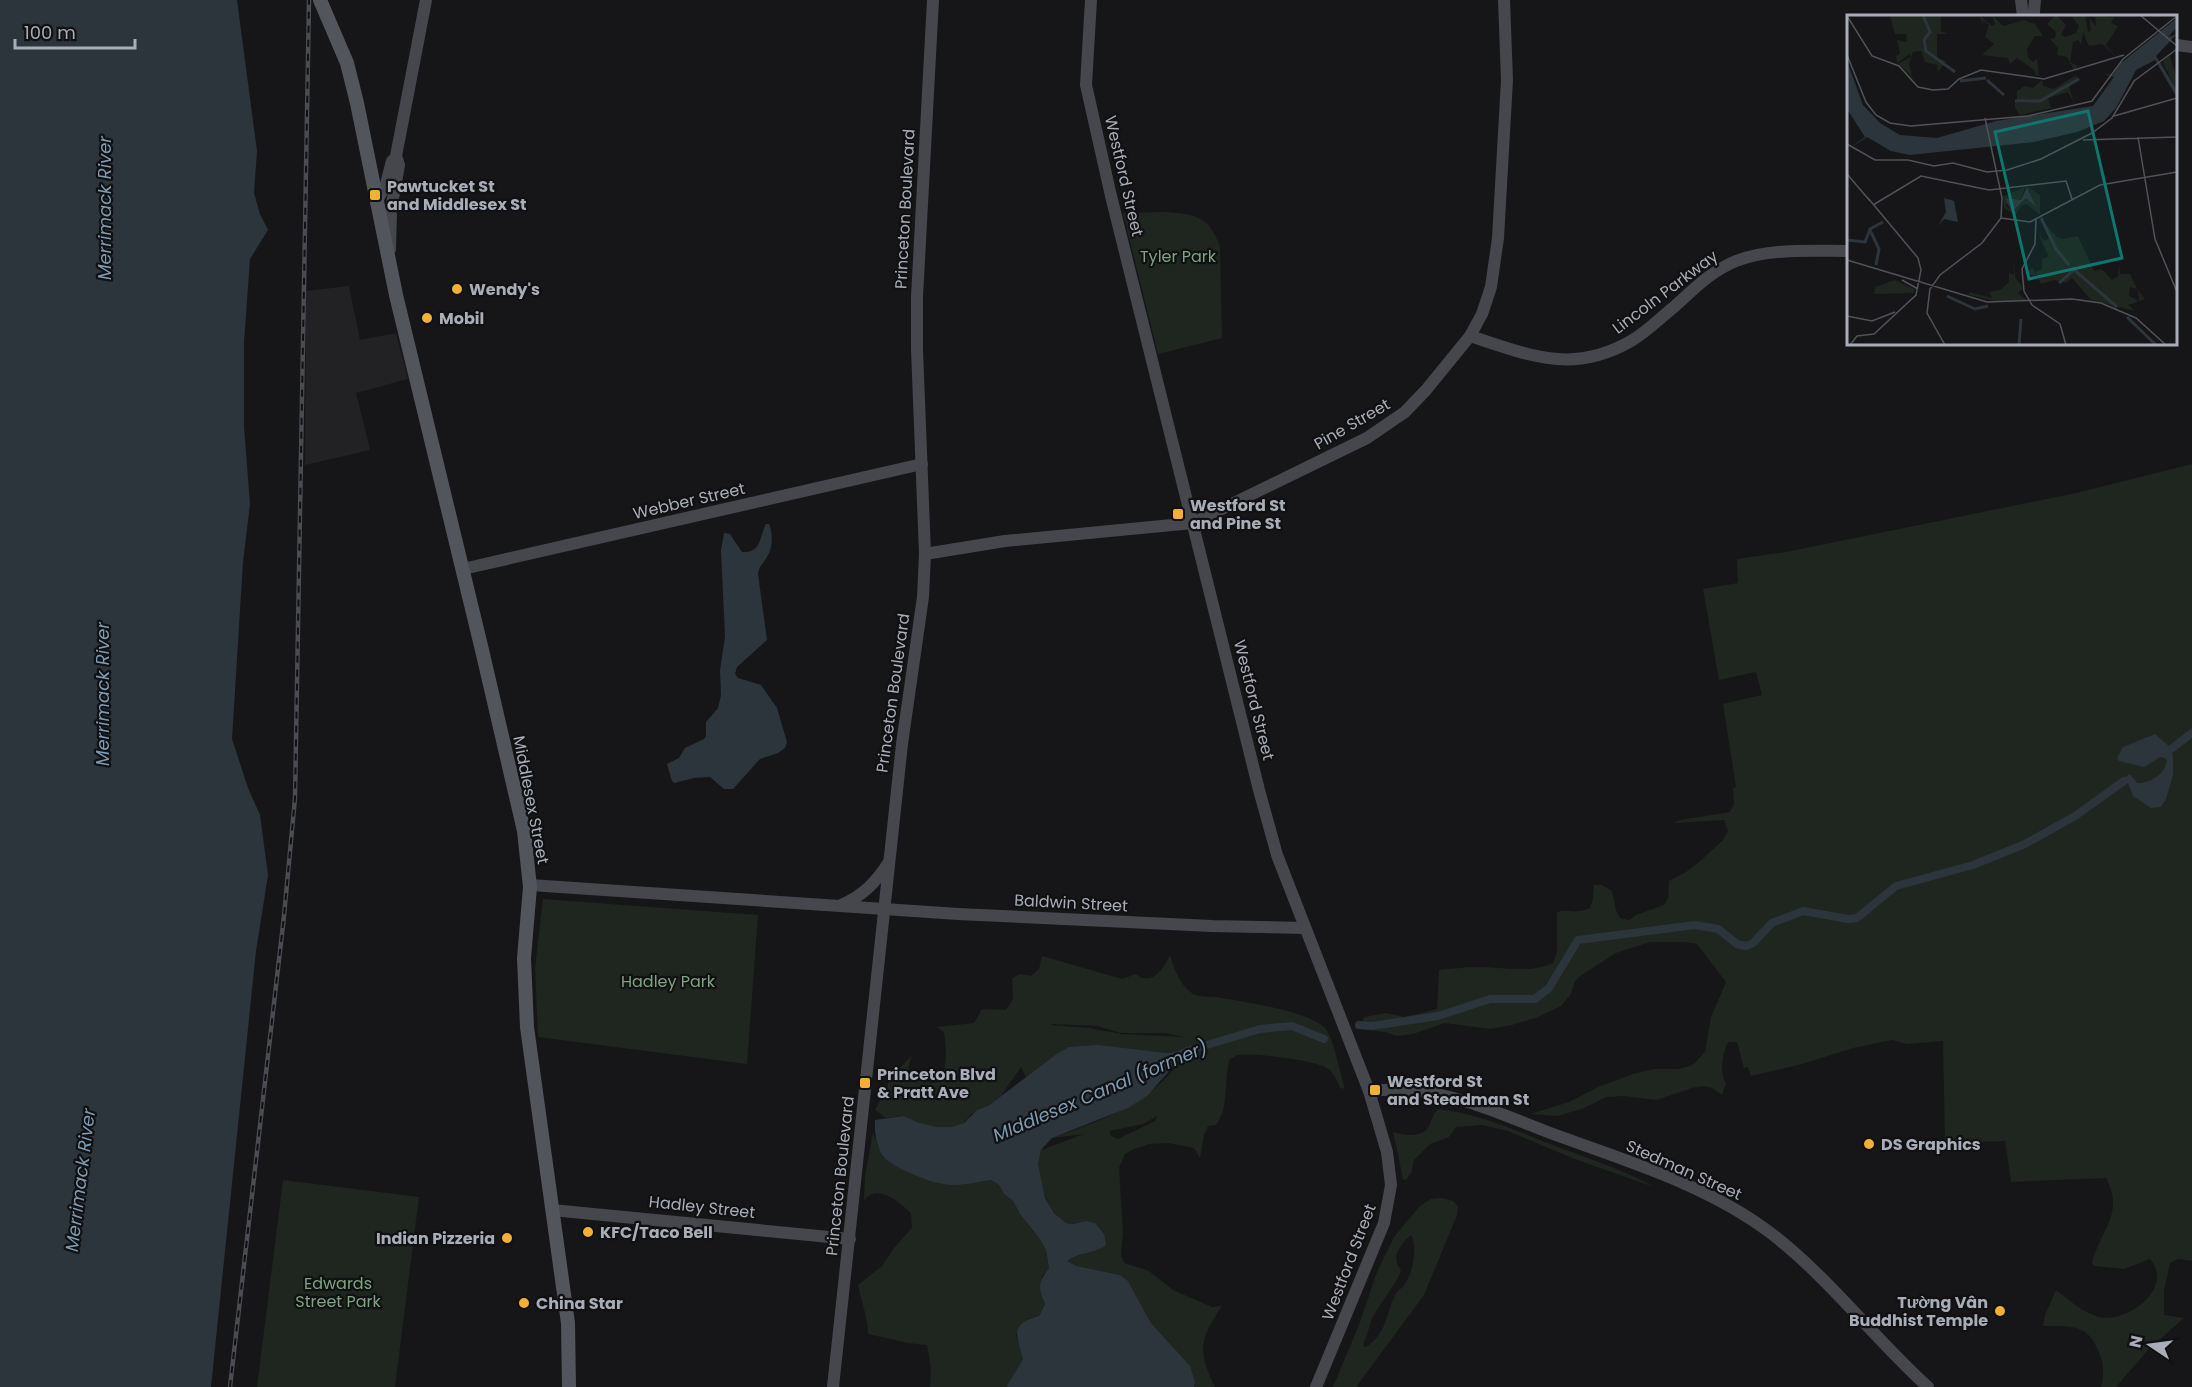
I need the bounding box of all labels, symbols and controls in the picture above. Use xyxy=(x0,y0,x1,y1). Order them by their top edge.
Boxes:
scale bar xyxy=(15,12,135,50)
inset map xyxy=(1847,15,2177,345)
text: 100 m xyxy=(24,20,76,45)
street label: Westford Street xyxy=(1099,113,1149,239)
street label: Princeton Boulevard xyxy=(889,128,921,290)
water label: Merrimack River xyxy=(92,135,117,280)
place label: Pawtucket St and Middlesex St xyxy=(387,175,527,216)
marker: Pawtucket St and Middlesex St xyxy=(368,188,382,202)
park label: Tyler Park xyxy=(1140,245,1217,268)
street label: Lincoln Parkway xyxy=(1607,245,1723,339)
place label: Wendy's xyxy=(469,278,540,301)
marker: Wendy's xyxy=(450,282,464,296)
place label: Mobil xyxy=(439,307,484,330)
marker: Mobil xyxy=(420,311,434,325)
street label: Pine Street xyxy=(1310,393,1394,455)
street label: Webber Street xyxy=(631,477,747,525)
place label: Westford St and Pine St xyxy=(1190,494,1286,535)
marker: Westford St and Pine St xyxy=(1171,507,1185,521)
street label: Princeton Boulevard xyxy=(870,612,916,774)
water label: Merrimack River xyxy=(90,621,115,766)
street label: Westford Street xyxy=(1228,637,1280,763)
street label: Middlesex Street xyxy=(507,734,555,866)
street label: Baldwin Street xyxy=(1014,889,1129,917)
park label: Hadley Park xyxy=(621,970,716,993)
water label: MIddlesex Canal (former) xyxy=(989,1034,1211,1148)
place label: Princeton Blvd & Pratt Ave xyxy=(877,1063,996,1104)
place label: Westford St and Steadman St xyxy=(1387,1070,1529,1111)
marker: Princeton Blvd & Pratt Ave xyxy=(858,1076,872,1090)
marker: Westford St and Steadman St xyxy=(1368,1083,1382,1097)
street label: Princeton Boulevard xyxy=(820,1095,860,1257)
water label: Merrimack River xyxy=(59,1106,101,1253)
place label: DS Graphics xyxy=(1881,1133,1981,1156)
street label: Stedman Street xyxy=(1622,1134,1746,1206)
marker: DS Graphics xyxy=(1862,1137,1876,1151)
street label: Hadley Street xyxy=(648,1190,756,1224)
street label: Westford Street xyxy=(1316,1200,1382,1324)
place label: KFC/Taco Bell xyxy=(600,1221,713,1244)
marker: KFC/Taco Bell xyxy=(581,1225,595,1239)
place label: Indian Pizzeria xyxy=(376,1227,495,1250)
marker: Indian Pizzeria xyxy=(500,1231,514,1245)
park label: Edwards Street Park xyxy=(295,1272,381,1313)
place label: Tường Vân Buddhist Temple xyxy=(1849,1291,1988,1332)
place label: China Star xyxy=(536,1292,623,1315)
marker: China Star xyxy=(517,1296,531,1310)
marker: Tường Vân Buddhist Temple xyxy=(1993,1304,2007,1318)
north arrow xyxy=(2120,1315,2180,1375)
text: N xyxy=(2123,1333,2148,1350)

